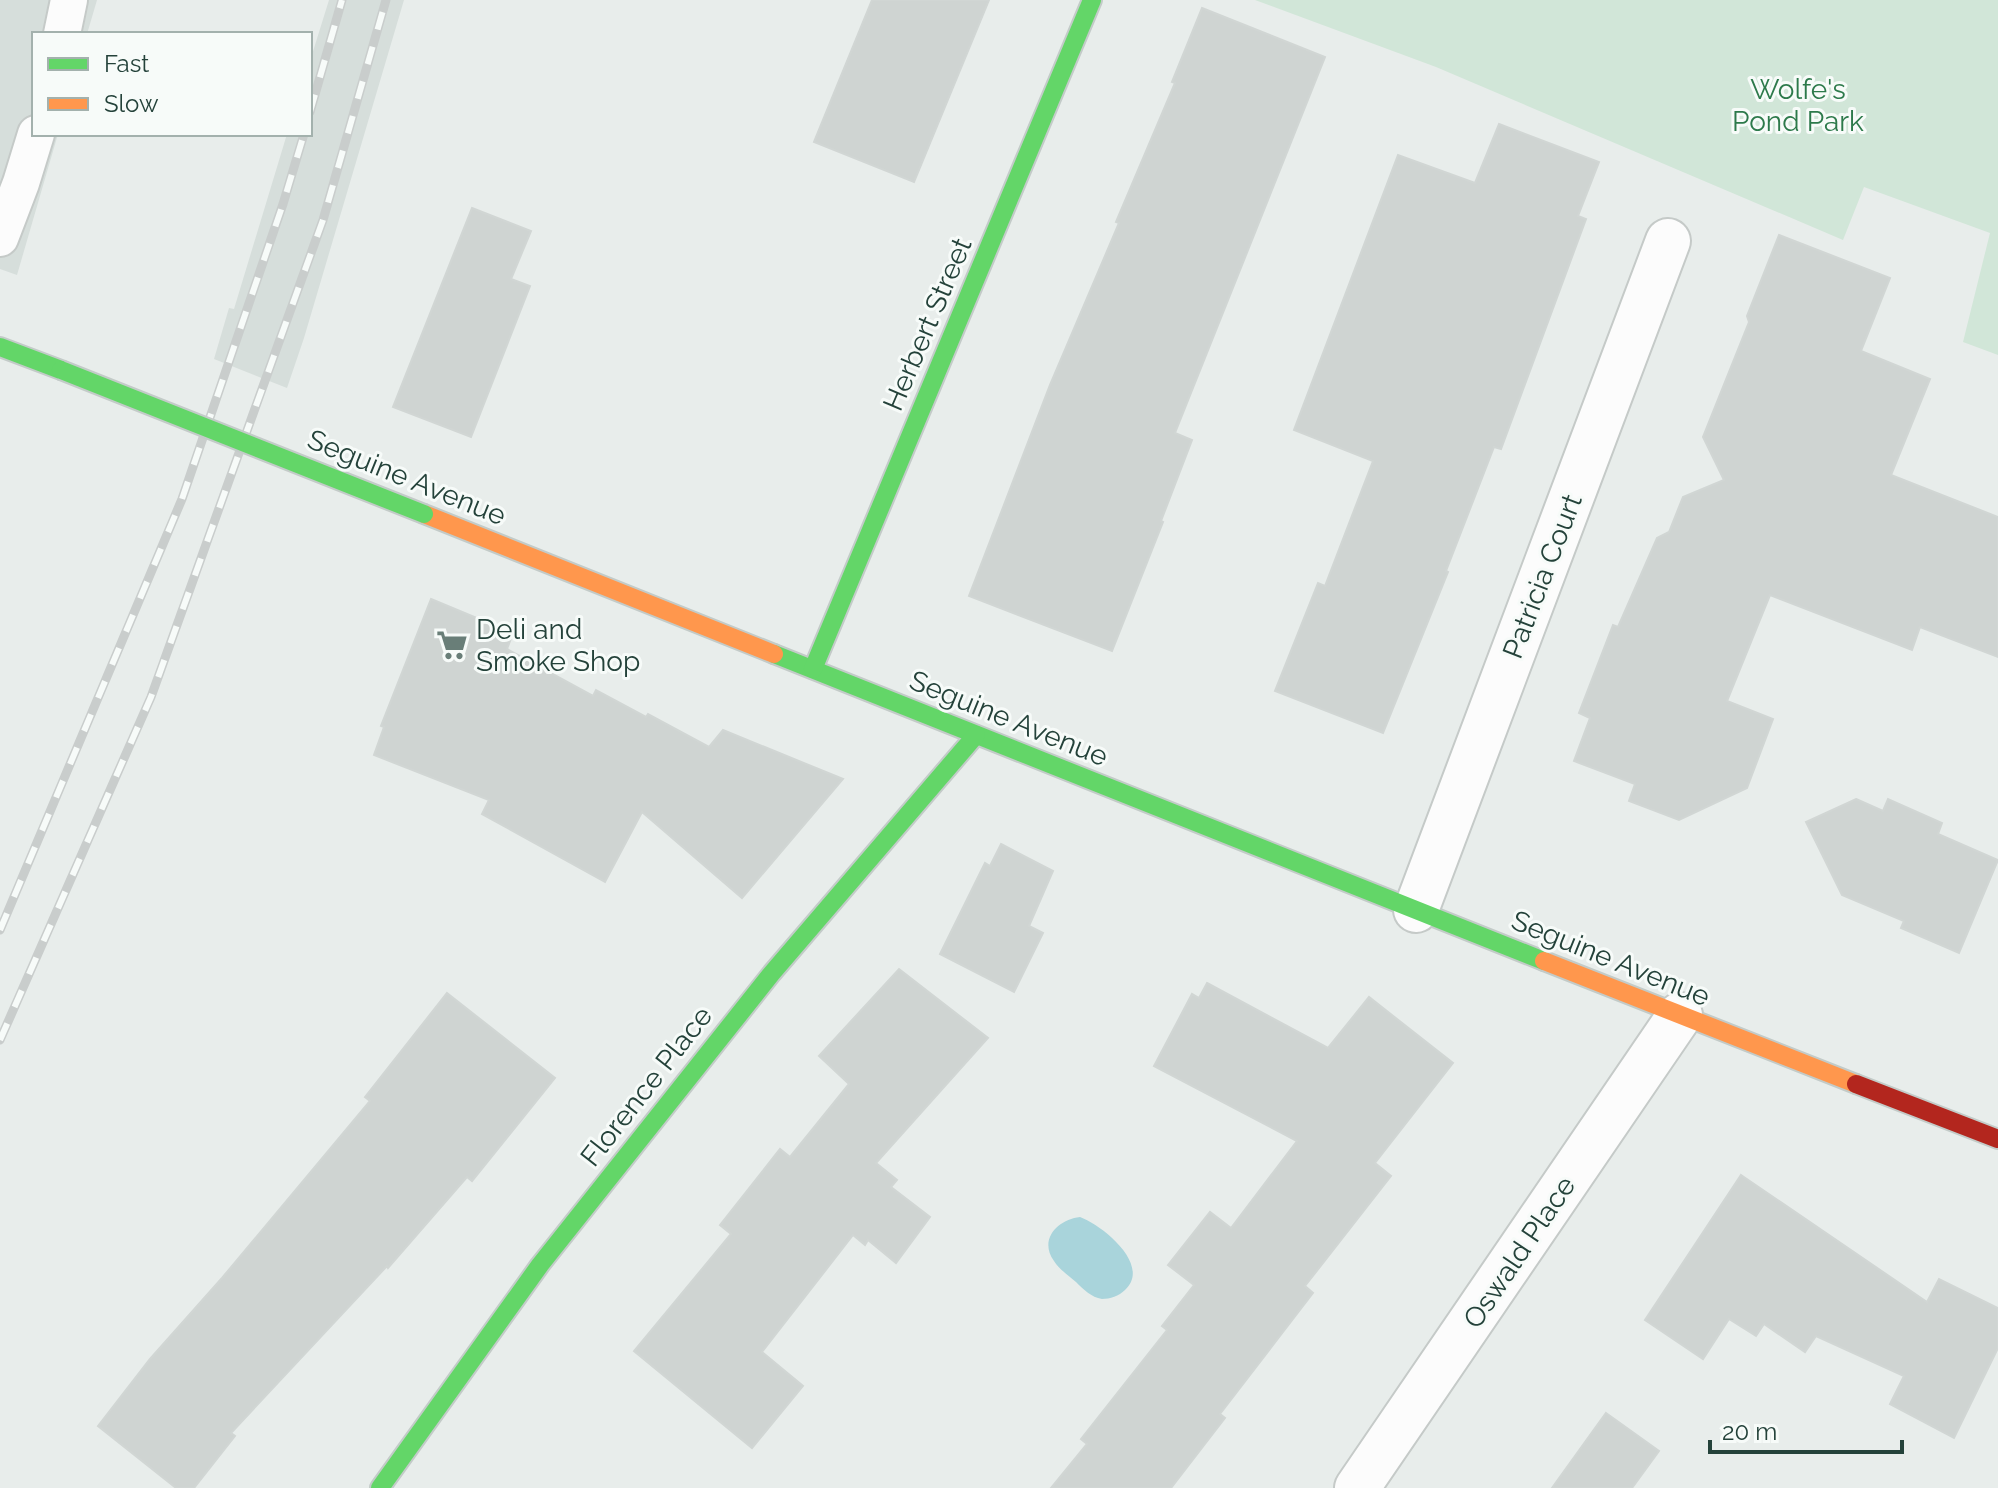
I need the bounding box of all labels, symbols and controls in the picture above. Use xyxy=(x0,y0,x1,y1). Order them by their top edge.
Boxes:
legend xyxy=(32,32,312,136)
text: Fast xyxy=(104,49,149,78)
park label: Wolfe's Pond Park xyxy=(1732,73,1864,138)
text: Slow xyxy=(104,89,159,118)
street label: Herbert Street xyxy=(876,232,979,416)
street label: Seguine Avenue xyxy=(303,423,511,532)
street label: Patricia Court xyxy=(1496,489,1589,663)
place label: Deli and Smoke Shop xyxy=(476,613,640,678)
supermarket icon: Deli and Smoke Shop xyxy=(435,628,469,662)
street label: Seguine Avenue xyxy=(905,664,1113,773)
street label: Seguine Avenue xyxy=(1507,904,1715,1013)
street label: Florence Place xyxy=(574,1000,719,1173)
street label: Oswald Place xyxy=(1457,1170,1582,1334)
scale bar xyxy=(1710,1404,1902,1454)
text: 20 m xyxy=(1722,1417,1777,1446)

